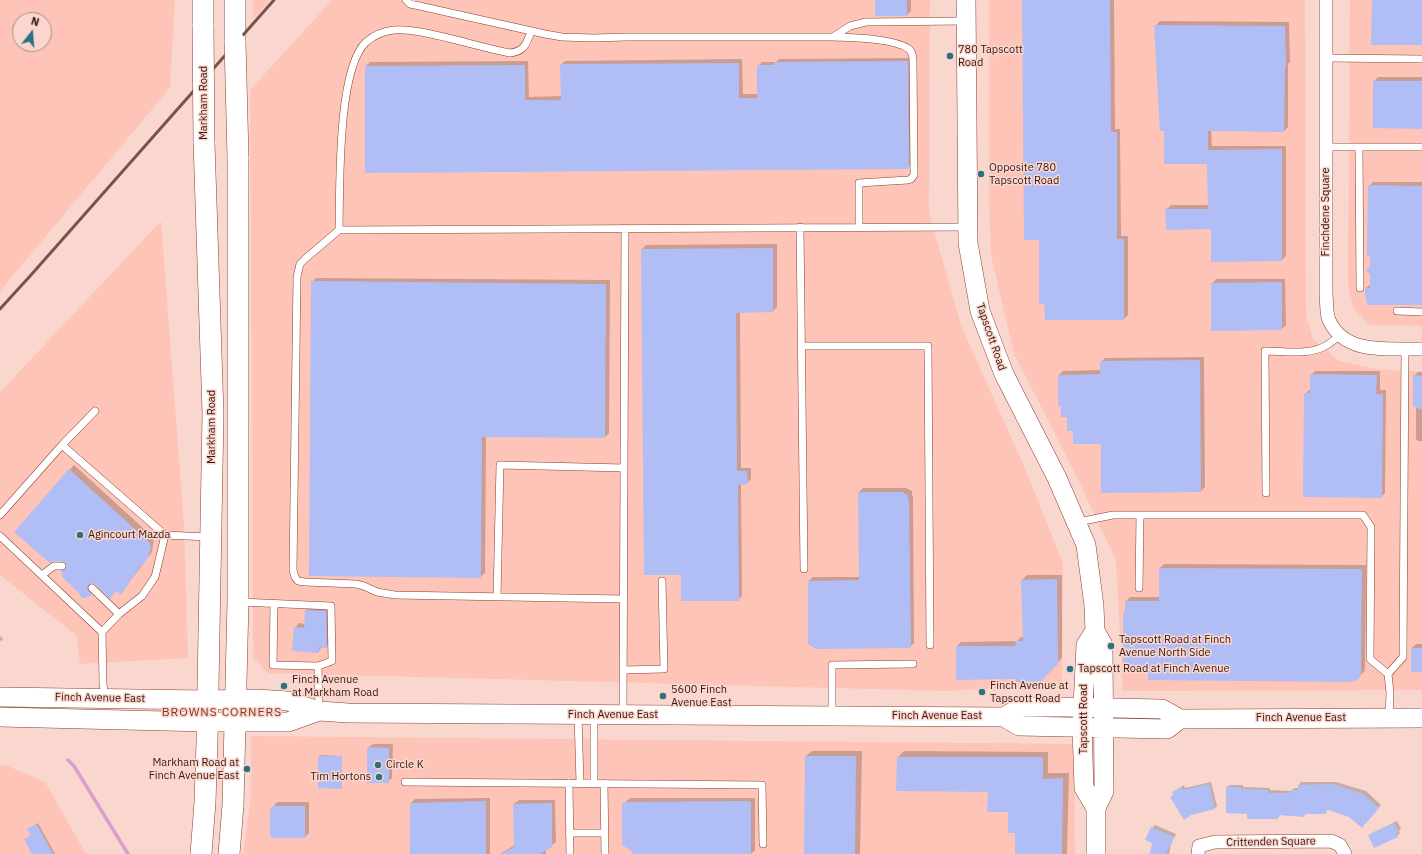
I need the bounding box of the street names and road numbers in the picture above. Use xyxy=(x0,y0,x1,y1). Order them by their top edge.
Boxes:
street label: Markham Road xyxy=(197,66,211,140)
street label: Finchdene Square xyxy=(1319,167,1333,257)
street label: Tapscott Road xyxy=(973,302,1009,372)
street label: Markham Road xyxy=(205,390,219,464)
street label: Tapscott Road xyxy=(1077,684,1091,754)
street label: Finch Avenue East xyxy=(55,691,145,705)
street label: Finch Avenue East xyxy=(568,708,658,722)
street label: Finch Avenue East xyxy=(892,709,982,723)
street label: Finch Avenue East xyxy=(1256,711,1346,725)
street label: Crittenden Square xyxy=(1226,835,1316,849)

